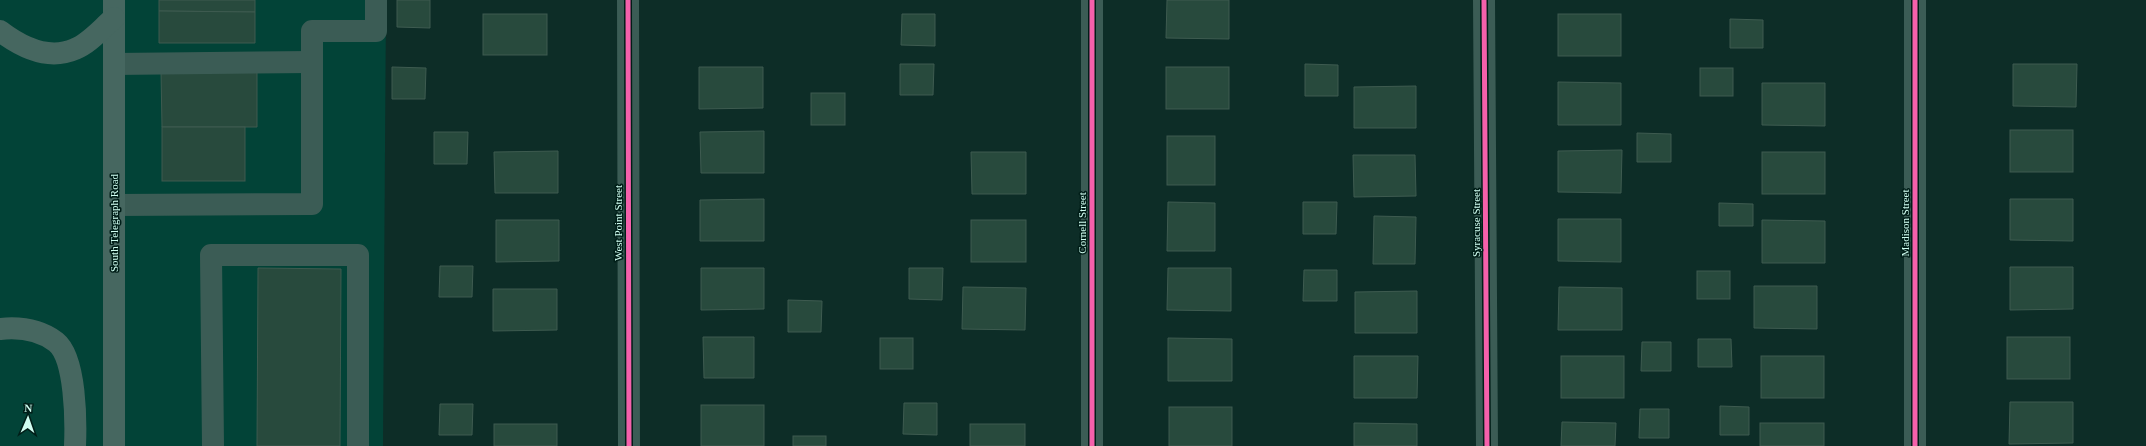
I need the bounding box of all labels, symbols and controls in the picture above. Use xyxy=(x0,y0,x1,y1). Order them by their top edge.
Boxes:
street label: South Telegraph Road xyxy=(108,173,120,272)
street label: West Point Street xyxy=(612,185,624,261)
street label: Syracuse Street xyxy=(1470,189,1482,257)
street label: Madison Street xyxy=(1899,190,1911,256)
street label: Cornell Street xyxy=(1076,192,1088,254)
north arrow xyxy=(8,398,48,438)
text: N xyxy=(24,402,33,414)

